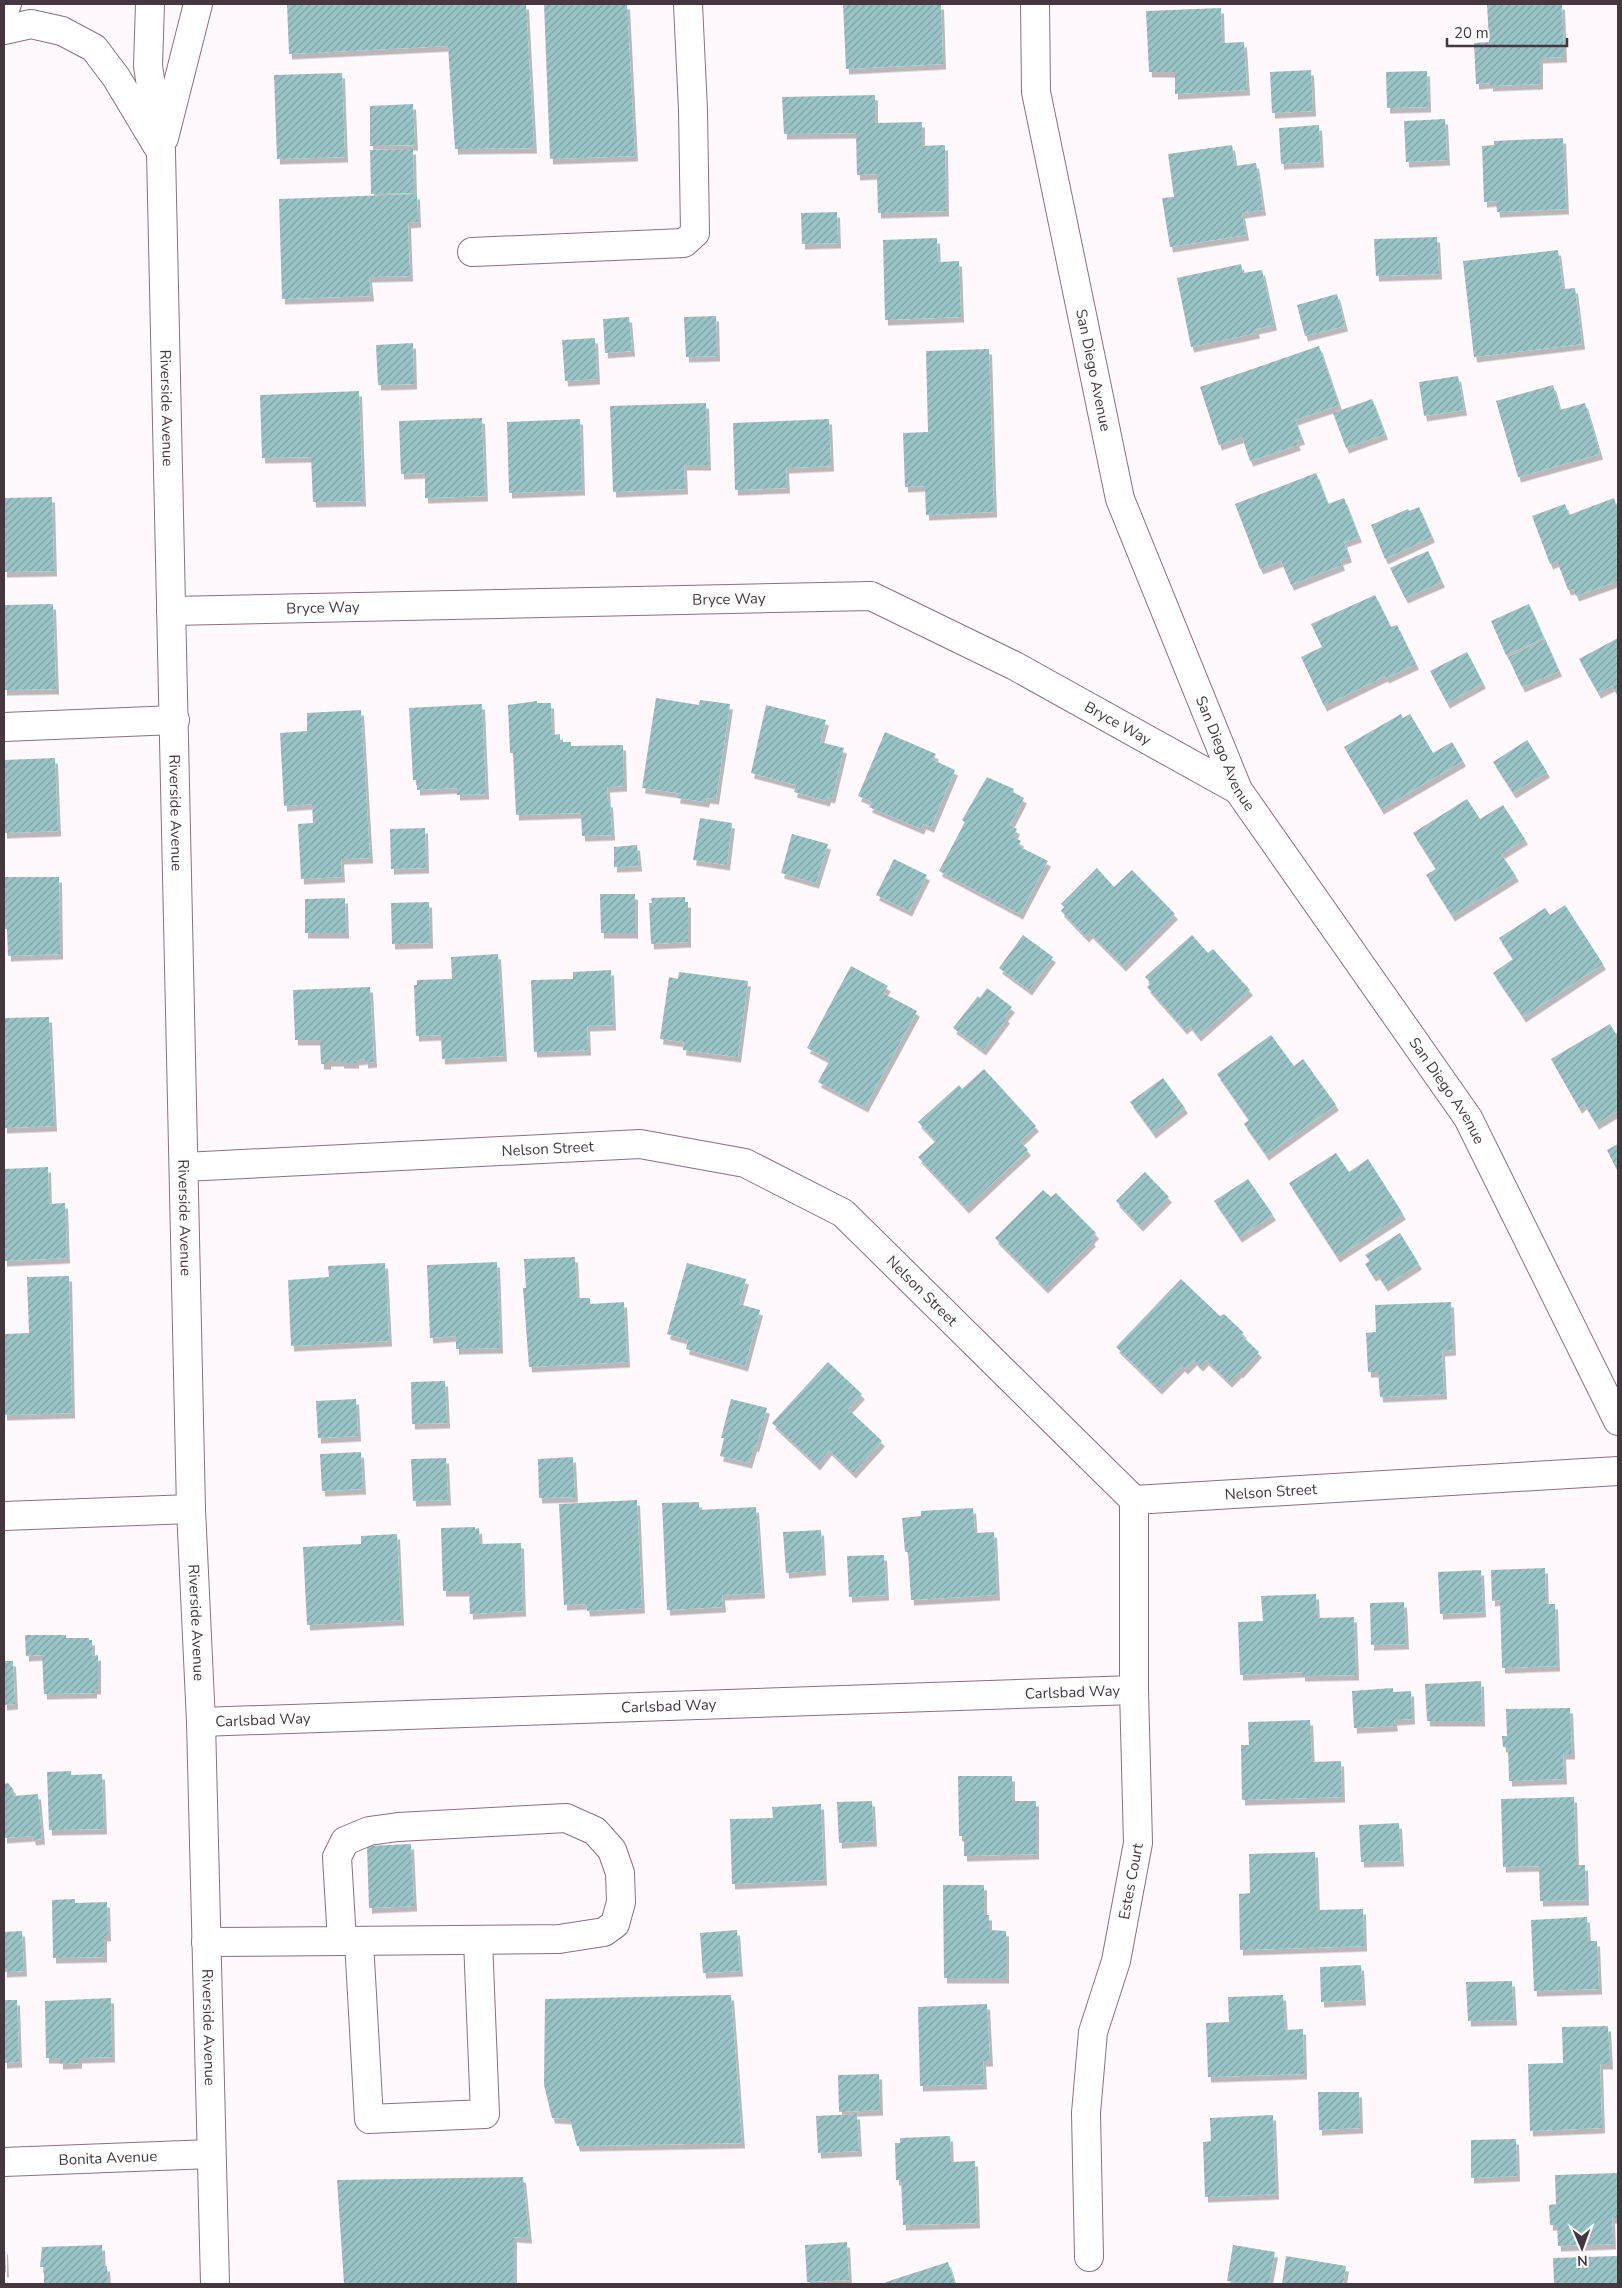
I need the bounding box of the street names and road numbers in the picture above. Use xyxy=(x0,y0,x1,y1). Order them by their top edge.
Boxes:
street label: San Diego Avenue xyxy=(1071,307,1116,433)
street label: Riverside Avenue xyxy=(155,349,178,467)
street label: Bryce Way xyxy=(692,588,766,610)
street label: Bryce Way xyxy=(286,597,360,619)
street label: San Diego Avenue xyxy=(1191,693,1260,815)
street label: Bryce Way xyxy=(1081,697,1155,750)
street label: Riverside Avenue xyxy=(164,754,187,871)
street label: San Diego Avenue xyxy=(1404,1033,1489,1147)
street label: Nelson Street xyxy=(501,1136,595,1161)
street label: Riverside Avenue xyxy=(173,1159,196,1276)
street label: Nelson Street xyxy=(882,1251,962,1331)
street label: Nelson Street xyxy=(1224,1479,1318,1505)
street label: Riverside Avenue xyxy=(184,1564,209,1681)
street label: Carlsbad Way xyxy=(1024,1680,1121,1704)
street label: Carlsbad Way xyxy=(621,1694,717,1718)
street label: Carlsbad Way xyxy=(215,1708,311,1732)
street label: Estes Court xyxy=(1114,1841,1148,1921)
street label: Riverside Avenue xyxy=(197,1969,220,2086)
street label: Bonita Avenue xyxy=(58,2146,158,2170)

